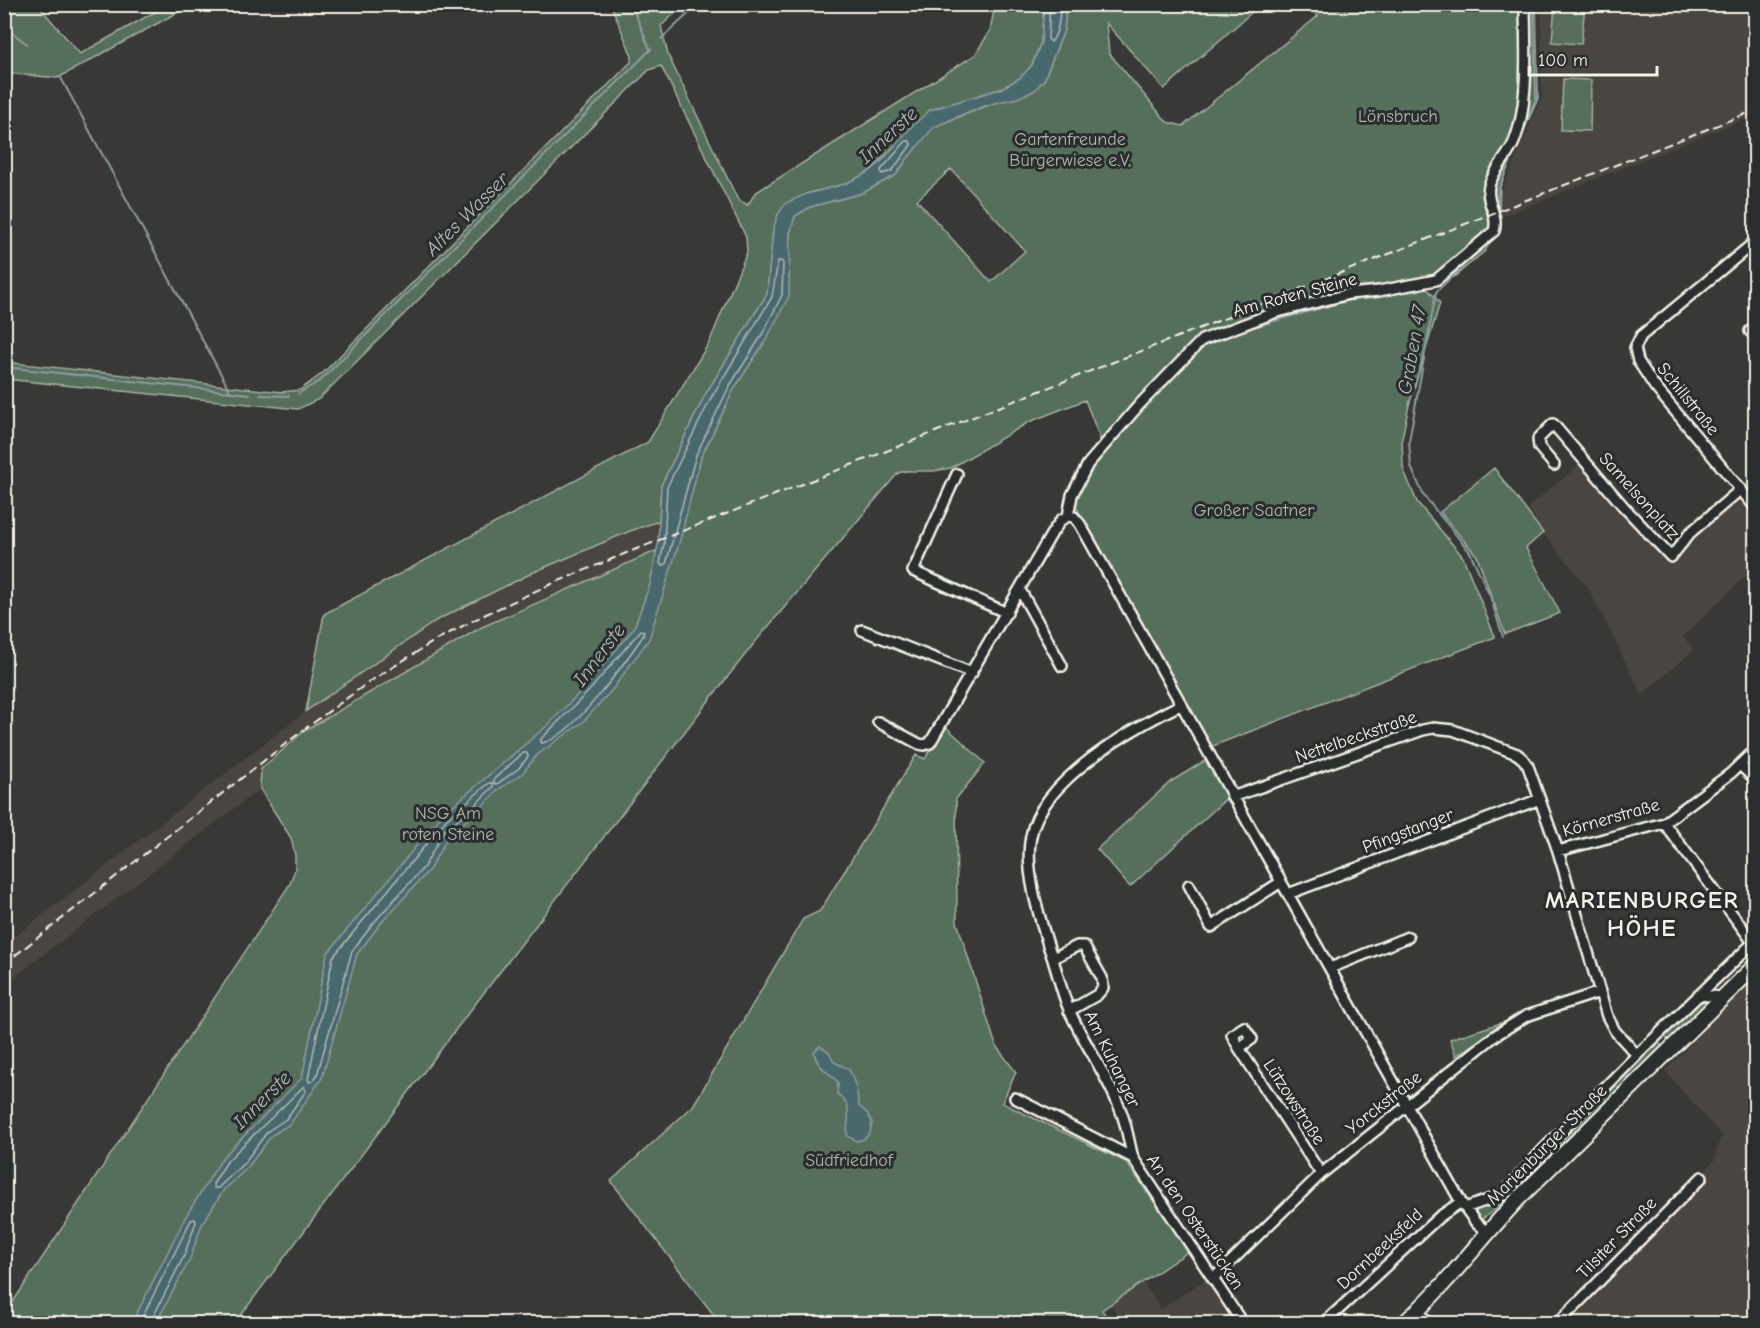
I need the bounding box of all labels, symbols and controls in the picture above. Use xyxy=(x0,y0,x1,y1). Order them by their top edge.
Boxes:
scale bar xyxy=(1529,39,1656,77)
text: 100 m xyxy=(1538,50,1588,71)
water label: Innerste xyxy=(853,102,922,169)
park label: Lönsbruch xyxy=(1358,106,1438,127)
park label: Gartenfreunde Bürgerwiese e.V. xyxy=(1009,129,1131,171)
water label: Altes Wasser xyxy=(420,167,514,261)
street label: Am Roten Steine xyxy=(1231,268,1359,322)
water label: Graben 47 xyxy=(1393,302,1431,396)
street label: Schillstraße xyxy=(1652,358,1724,440)
street label: Samelsonplatz xyxy=(1594,448,1684,544)
park label: Großer Saatner xyxy=(1194,500,1315,521)
water label: Innerste xyxy=(567,619,630,692)
street label: Nettelbeckstraße xyxy=(1293,706,1419,768)
street label: Körnerstraße xyxy=(1560,794,1662,842)
park label: NSG Am roten Steine xyxy=(402,803,494,845)
street label: Pfingstanger xyxy=(1360,804,1457,858)
district label: MARIENBURGER HÖHE xyxy=(1545,886,1739,942)
street label: Am Kuhanger xyxy=(1079,1007,1145,1112)
street label: Lützowstraße xyxy=(1259,1055,1329,1149)
water label: Innerste xyxy=(228,1066,296,1134)
street label: Yorckstraße xyxy=(1342,1067,1426,1139)
street label: Marienburger Straße xyxy=(1483,1081,1611,1209)
park label: Südfriedhof xyxy=(805,1150,894,1171)
street label: An den Osterstücken xyxy=(1142,1150,1248,1294)
street label: Tilsiter Straße xyxy=(1573,1193,1661,1283)
street label: Dornbeeksfeld xyxy=(1333,1204,1427,1294)

